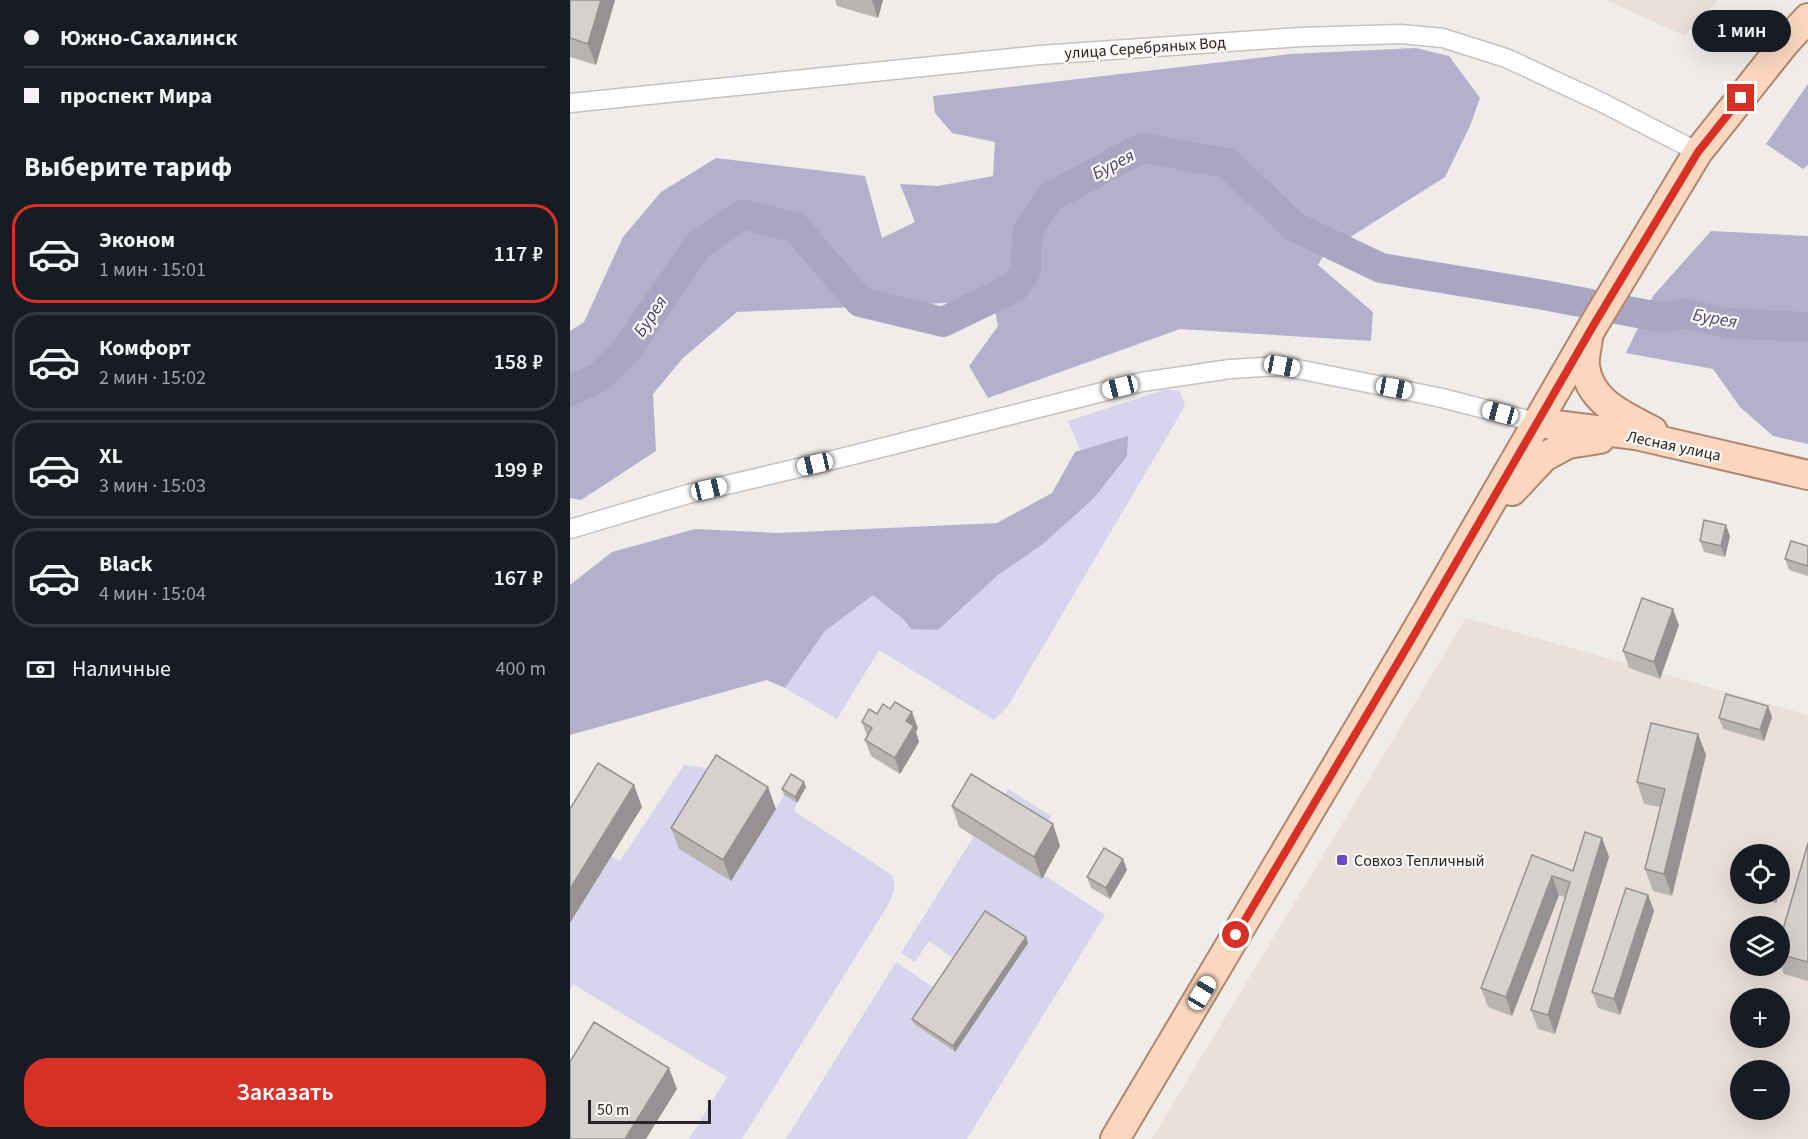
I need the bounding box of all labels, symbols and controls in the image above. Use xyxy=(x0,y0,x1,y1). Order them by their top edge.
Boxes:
callout: 1 мин xyxy=(1692,11,1790,53)
text: 1 мин xyxy=(1716,17,1767,45)
text: Южно-Сахалинск xyxy=(60,22,238,54)
street label: улица Серебряных Вод xyxy=(1064,31,1227,65)
text: проспект Мира xyxy=(60,80,212,112)
route end xyxy=(1727,84,1754,111)
water label: Бурея xyxy=(1088,143,1139,186)
text: Выберите тариф xyxy=(24,148,232,187)
text: Эконом xyxy=(99,224,175,256)
icon: car xyxy=(27,227,81,281)
text: 117 ₽ xyxy=(493,238,543,270)
text: 1 мин · 15:01 xyxy=(99,256,206,284)
water label: Бурея xyxy=(628,290,673,342)
water label: Бурея xyxy=(1691,302,1739,335)
text: Комфорт xyxy=(99,332,191,364)
icon: car xyxy=(27,335,81,389)
text: 158 ₽ xyxy=(493,346,543,378)
car xyxy=(1263,354,1301,378)
text: 2 мин · 15:02 xyxy=(99,364,206,392)
car xyxy=(1100,374,1140,400)
car xyxy=(1375,376,1413,400)
car xyxy=(1480,400,1520,426)
street label: Лесная улица xyxy=(1625,425,1723,467)
text: XL xyxy=(99,440,123,472)
icon: car xyxy=(27,443,81,497)
car xyxy=(795,451,835,477)
text: 199 ₽ xyxy=(493,454,543,486)
text: 3 мин · 15:03 xyxy=(99,472,206,500)
car xyxy=(689,476,729,502)
text: Black xyxy=(99,548,153,580)
icon: car xyxy=(27,551,81,605)
text: 167 ₽ xyxy=(493,562,543,594)
text: 4 мин · 15:04 xyxy=(99,580,206,608)
icon: cash xyxy=(24,653,57,686)
text: Наличные xyxy=(72,653,171,685)
text: 400 m xyxy=(496,655,546,683)
map controls xyxy=(1730,844,1790,1120)
button: locate xyxy=(1730,844,1790,904)
place label: Совхоз Тепличный xyxy=(1354,850,1485,872)
marker: Совхоз Тепличный xyxy=(1335,853,1349,867)
button: layers xyxy=(1730,916,1790,976)
route start xyxy=(1222,921,1249,948)
car xyxy=(1185,973,1219,1013)
button: + xyxy=(1730,988,1790,1048)
button: Заказать xyxy=(24,1058,546,1127)
button: − xyxy=(1730,1060,1790,1120)
scale bar xyxy=(588,1097,711,1124)
text: 50 m xyxy=(597,1099,629,1121)

